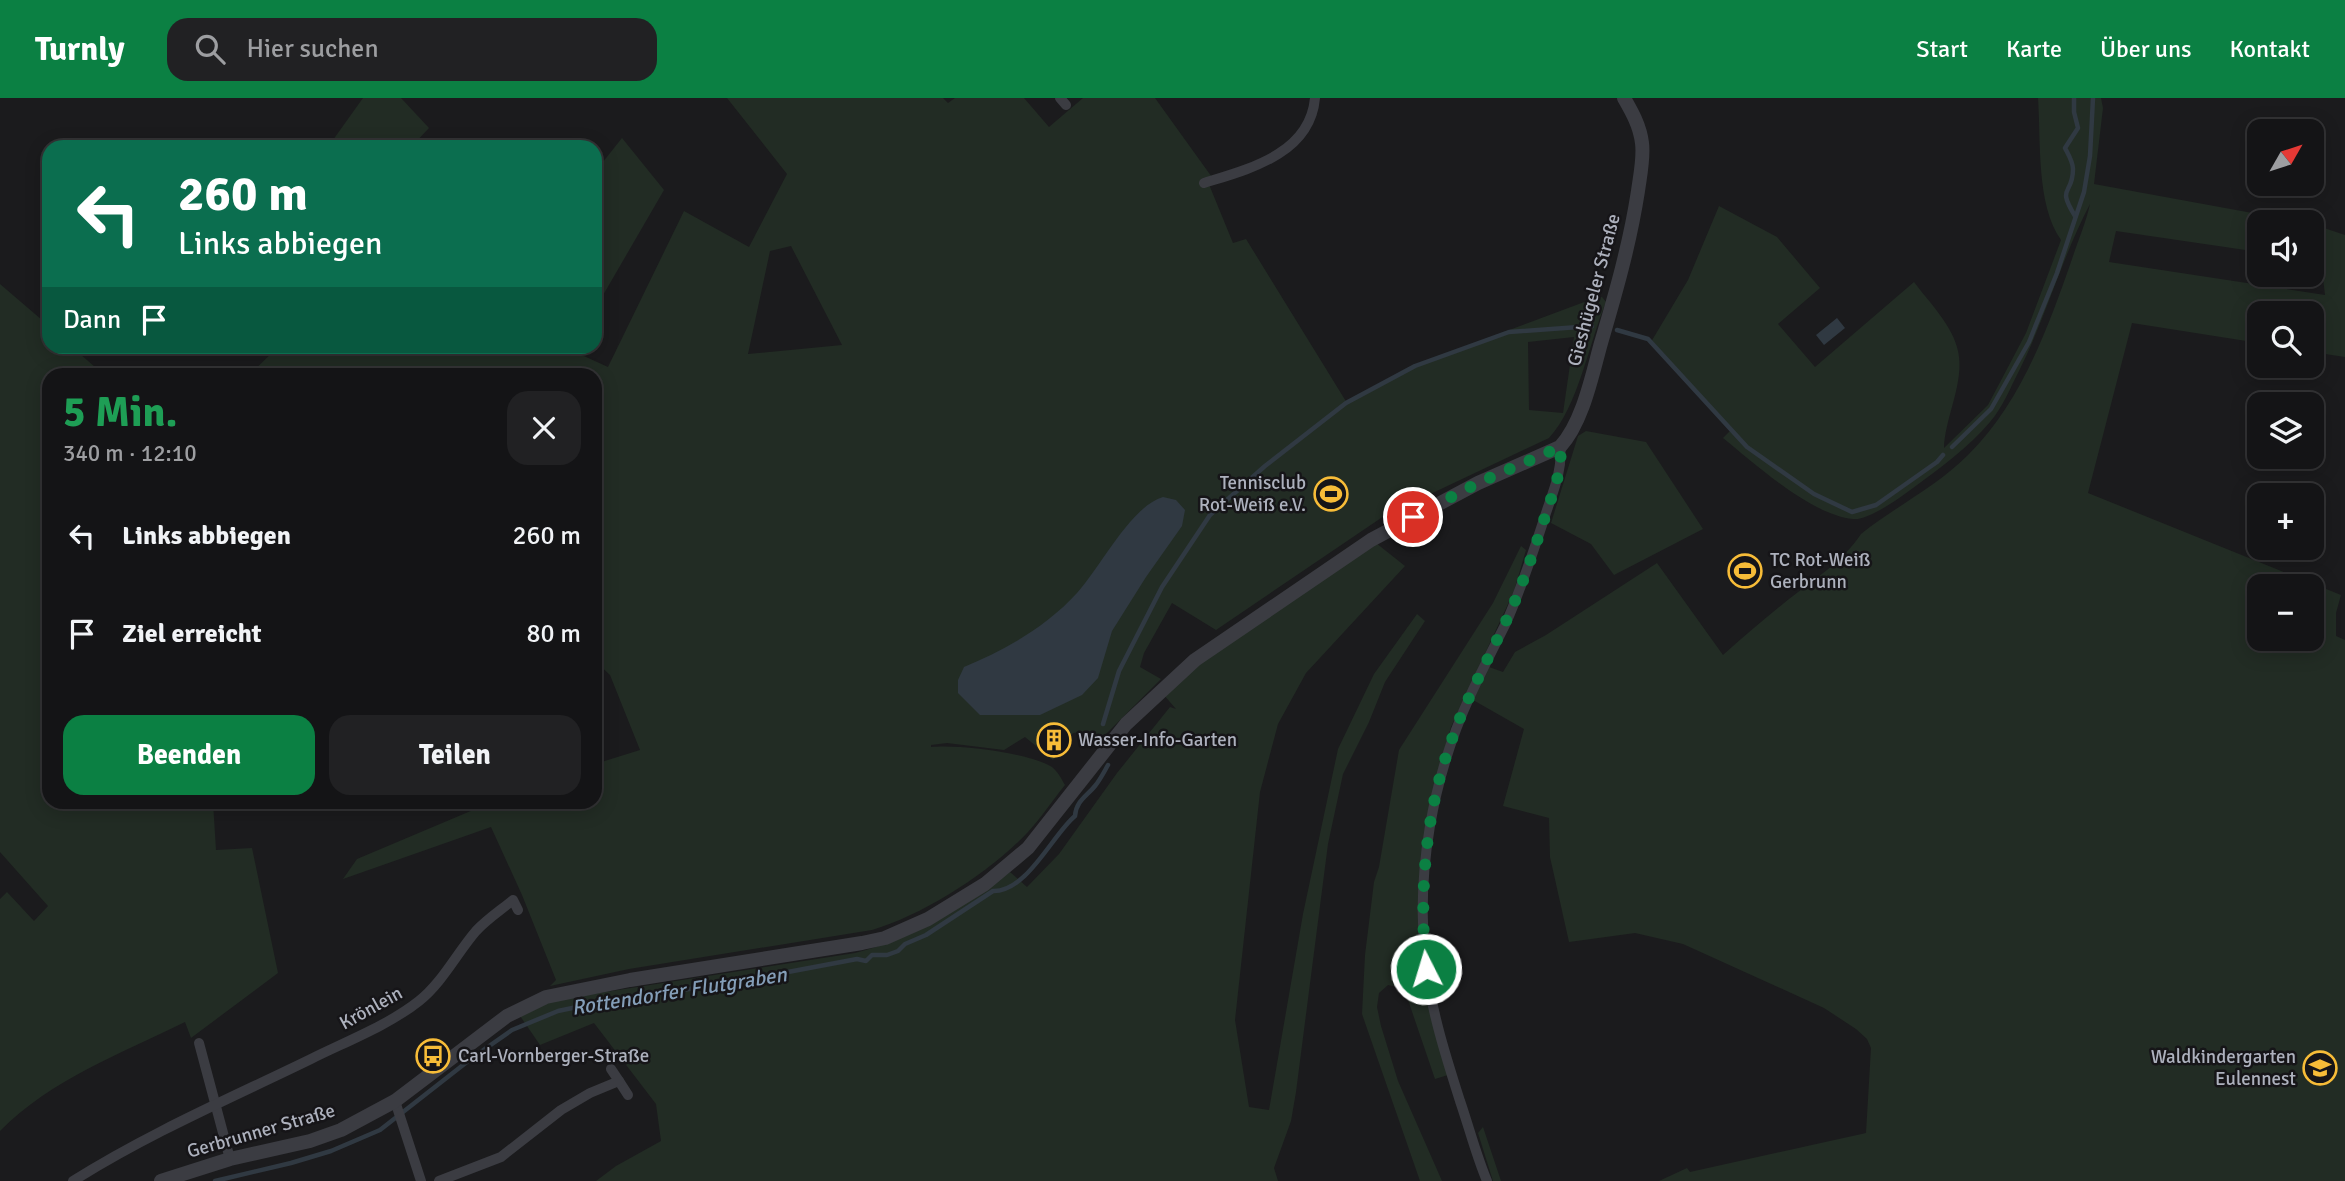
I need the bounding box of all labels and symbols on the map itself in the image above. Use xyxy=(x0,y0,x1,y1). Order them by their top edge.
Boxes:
north arrow xyxy=(2247,119,2324,196)
street label: Gieshügeler Straße xyxy=(1562,211,1626,369)
place label: Tennisclub Rot-Weiß e.V. xyxy=(1199,471,1306,517)
sports icon: Tennisclub Rot-Weiß e.V. xyxy=(1312,475,1350,513)
pin xyxy=(1383,487,1443,547)
place label: TC Rot-Weiß Gerbrunn xyxy=(1770,548,1871,594)
sports icon: TC Rot-Weiß Gerbrunn xyxy=(1726,552,1764,590)
building icon: Wasser-Info-Garten xyxy=(1035,721,1073,759)
place label: Wasser-Info-Garten xyxy=(1078,728,1237,752)
position arrow xyxy=(1389,932,1463,1006)
water label: Rottendorfer Flutgraben xyxy=(570,961,789,1021)
street label: Krönlein xyxy=(335,981,407,1035)
bus stop icon: Carl-Vornberger-Straße xyxy=(414,1037,452,1075)
place label: Carl-Vornberger-Straße xyxy=(458,1044,649,1068)
place label: Waldkindergarten Eulennest xyxy=(2151,1045,2296,1091)
school or university icon: Waldkindergarten Eulennest xyxy=(2301,1049,2339,1087)
street label: Gerbrunner Straße xyxy=(184,1098,338,1164)

